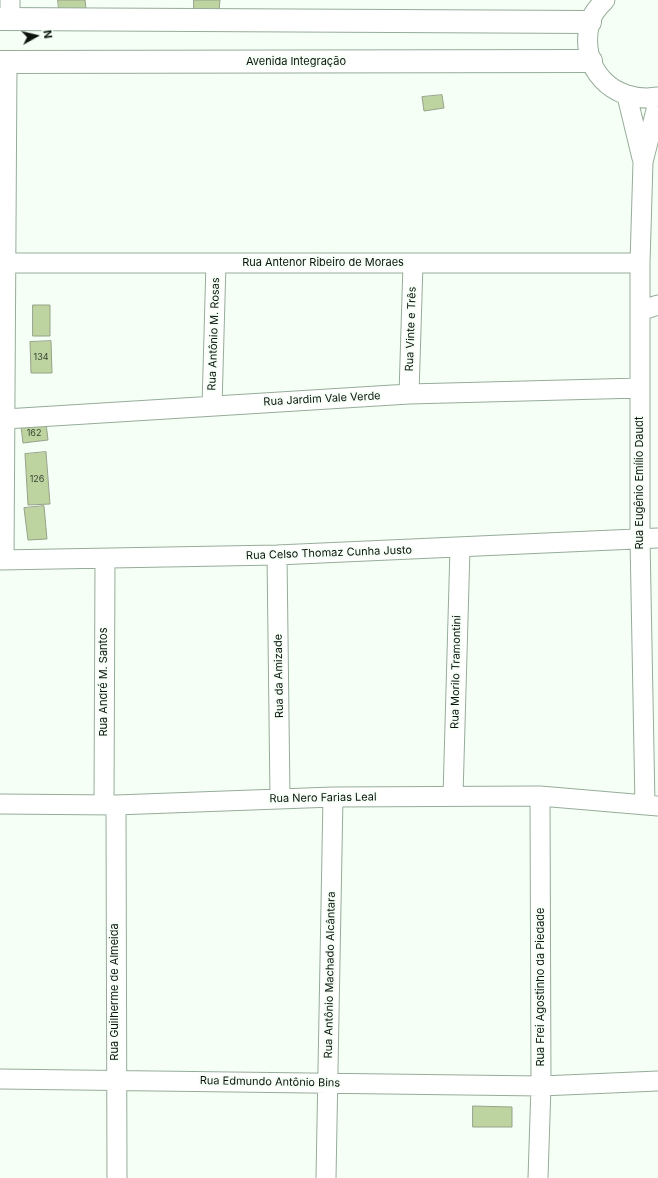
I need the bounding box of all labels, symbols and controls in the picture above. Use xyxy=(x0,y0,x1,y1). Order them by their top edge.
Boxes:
north arrow xyxy=(16,16,56,56)
text: N xyxy=(40,29,55,39)
street label: Avenida Integração xyxy=(246,55,346,69)
street label: Rua Antenor Ribeiro de Moraes xyxy=(242,256,404,270)
street label: Rua Antônio M. Rosas xyxy=(205,277,223,391)
street label: Rua Vinte e Três xyxy=(403,286,419,372)
house number: 134 xyxy=(33,352,49,362)
street label: Rua Jardim Vale Verde xyxy=(263,389,381,409)
street label: Rua Eugênio Emílio Daudt xyxy=(633,416,647,550)
house number: 162 xyxy=(27,428,41,438)
house number: 126 xyxy=(30,474,44,484)
street label: Rua Celso Thomaz Cunha Justo xyxy=(246,544,412,562)
street label: Rua Morilo Tramontini xyxy=(448,615,464,729)
street label: Rua André M. Santos xyxy=(97,628,111,736)
street label: Rua da Amizade xyxy=(272,634,286,718)
street label: Rua Nero Farias Leal xyxy=(269,790,377,806)
street label: Rua Antônio Machado Alcântara xyxy=(322,891,338,1059)
street label: Rua Frei Agostinho da Piedade xyxy=(534,907,548,1067)
street label: Rua Guilherme de Almeida xyxy=(108,923,122,1061)
street label: Rua Edmundo Antônio Bins xyxy=(200,1074,340,1090)

